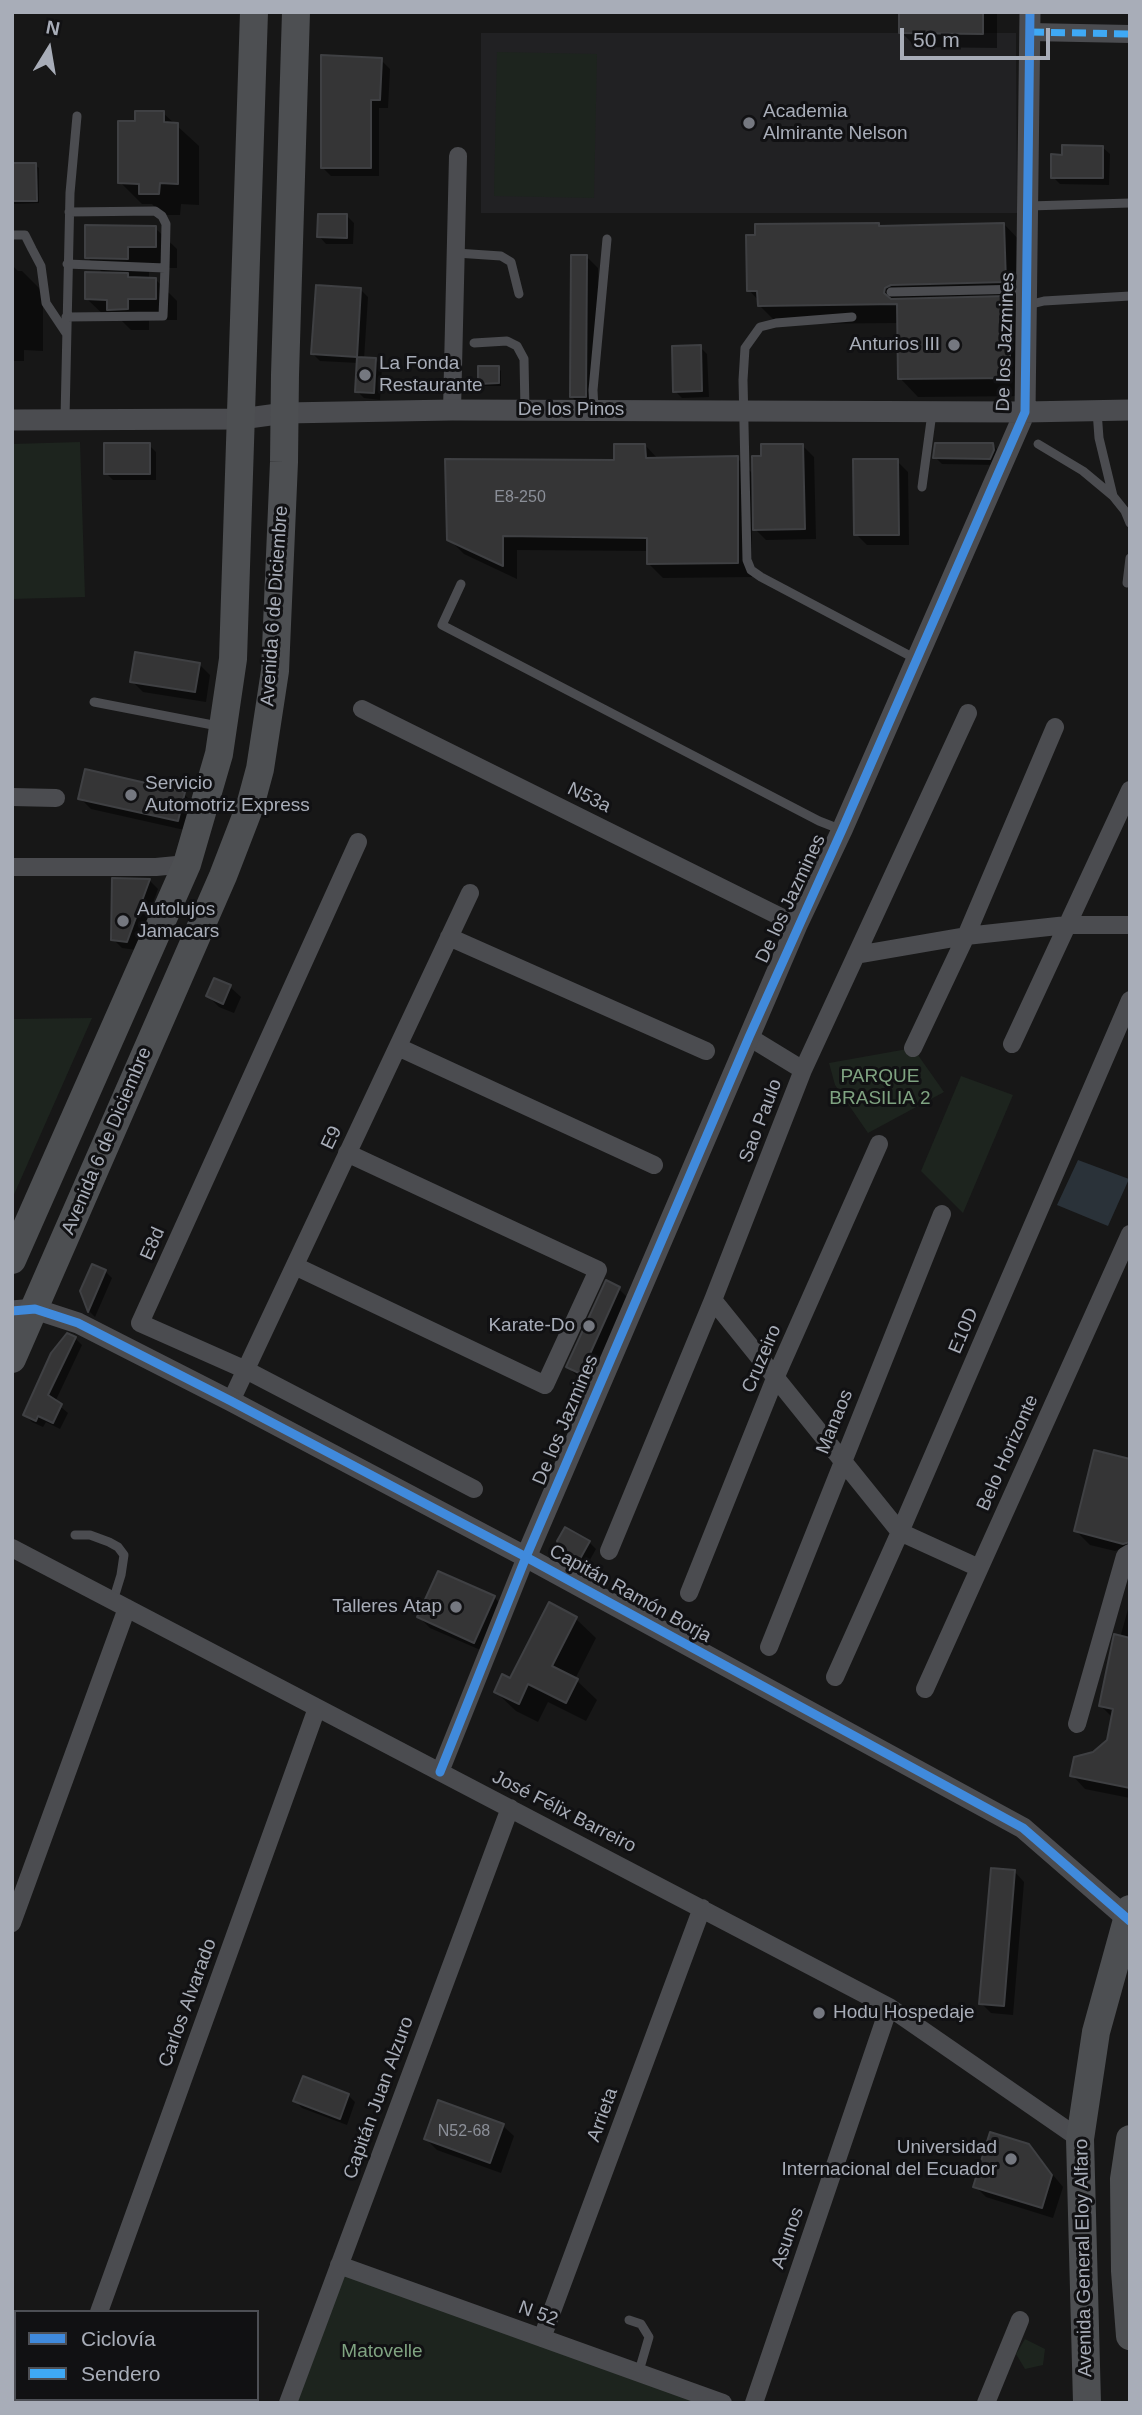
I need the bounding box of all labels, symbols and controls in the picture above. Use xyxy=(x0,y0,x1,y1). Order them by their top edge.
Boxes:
north arrow xyxy=(14,14,84,84)
scale bar xyxy=(904,14,1054,58)
text: N xyxy=(44,16,62,40)
text: 50 m xyxy=(913,28,960,51)
place label: Academia Almirante Nelson xyxy=(763,101,908,145)
marker: Academia Almirante Nelson xyxy=(741,115,757,131)
street label: De los Jazmines xyxy=(992,272,1020,412)
place label: Anturios III xyxy=(849,334,940,356)
marker: Anturios III xyxy=(946,337,962,353)
place label: La Fonda Restaurante xyxy=(379,353,483,397)
marker: La Fonda Restaurante xyxy=(357,367,373,383)
street label: De los Pinos xyxy=(518,399,624,421)
house number: E8-250 xyxy=(494,488,546,508)
street label: Avenida 6 de Diciembre xyxy=(257,505,293,707)
place label: Servicio Automotriz Express xyxy=(145,773,310,817)
street label: N53a xyxy=(564,778,614,818)
marker: Servicio Automotriz Express xyxy=(123,787,139,803)
street label: De los Jazmines xyxy=(751,831,831,967)
place label: Autolujos Jamacars xyxy=(137,899,219,943)
marker: Autolujos Jamacars xyxy=(115,913,131,929)
street label: Avenida 6 de Diciembre xyxy=(57,1044,157,1238)
park label: PARQUE BRASILIA 2 xyxy=(829,1066,931,1110)
street label: Sao Paulo xyxy=(735,1076,787,1166)
street label: E9 xyxy=(317,1123,347,1153)
street label: E8d xyxy=(136,1224,170,1264)
street label: E10D xyxy=(944,1305,984,1357)
place label: Karate-Do xyxy=(488,1315,575,1337)
marker: Karate-Do xyxy=(581,1318,597,1334)
street label: Cruzeiro xyxy=(737,1322,787,1396)
street label: De los Jazmines xyxy=(528,1351,604,1489)
street label: Manaos xyxy=(812,1386,858,1458)
street label: Belo Horizonte xyxy=(972,1391,1044,1515)
street label: Capitán Ramón Borja xyxy=(545,1540,715,1648)
place label: Talleres Atap xyxy=(332,1596,442,1618)
marker: Talleres Atap xyxy=(448,1599,464,1615)
street label: José Félix Barreiro xyxy=(488,1766,640,1858)
street label: Carlos Alvarado xyxy=(154,1936,222,2070)
place label: Hodu Hospedaje xyxy=(833,2002,975,2024)
marker: Hodu Hospedaje xyxy=(811,2005,827,2021)
street label: Capitán Juan Alzuro xyxy=(339,2014,419,2182)
street label: Arrieta xyxy=(583,2085,623,2145)
house number: N52-68 xyxy=(438,2122,490,2142)
place label: Universidad Internacional del Ecuador xyxy=(782,2137,997,2181)
street label: Avenida General Eloy Alfaro xyxy=(1071,2139,1097,2377)
marker: Universidad Internacional del Ecuador xyxy=(1003,2151,1019,2167)
street label: Asunos xyxy=(767,2204,809,2272)
street label: N 52 xyxy=(515,2296,561,2332)
legend xyxy=(14,2310,259,2401)
text: Ciclovía xyxy=(81,2327,156,2350)
park label: Matovelle xyxy=(341,2341,423,2363)
text: Sendero xyxy=(81,2362,160,2385)

